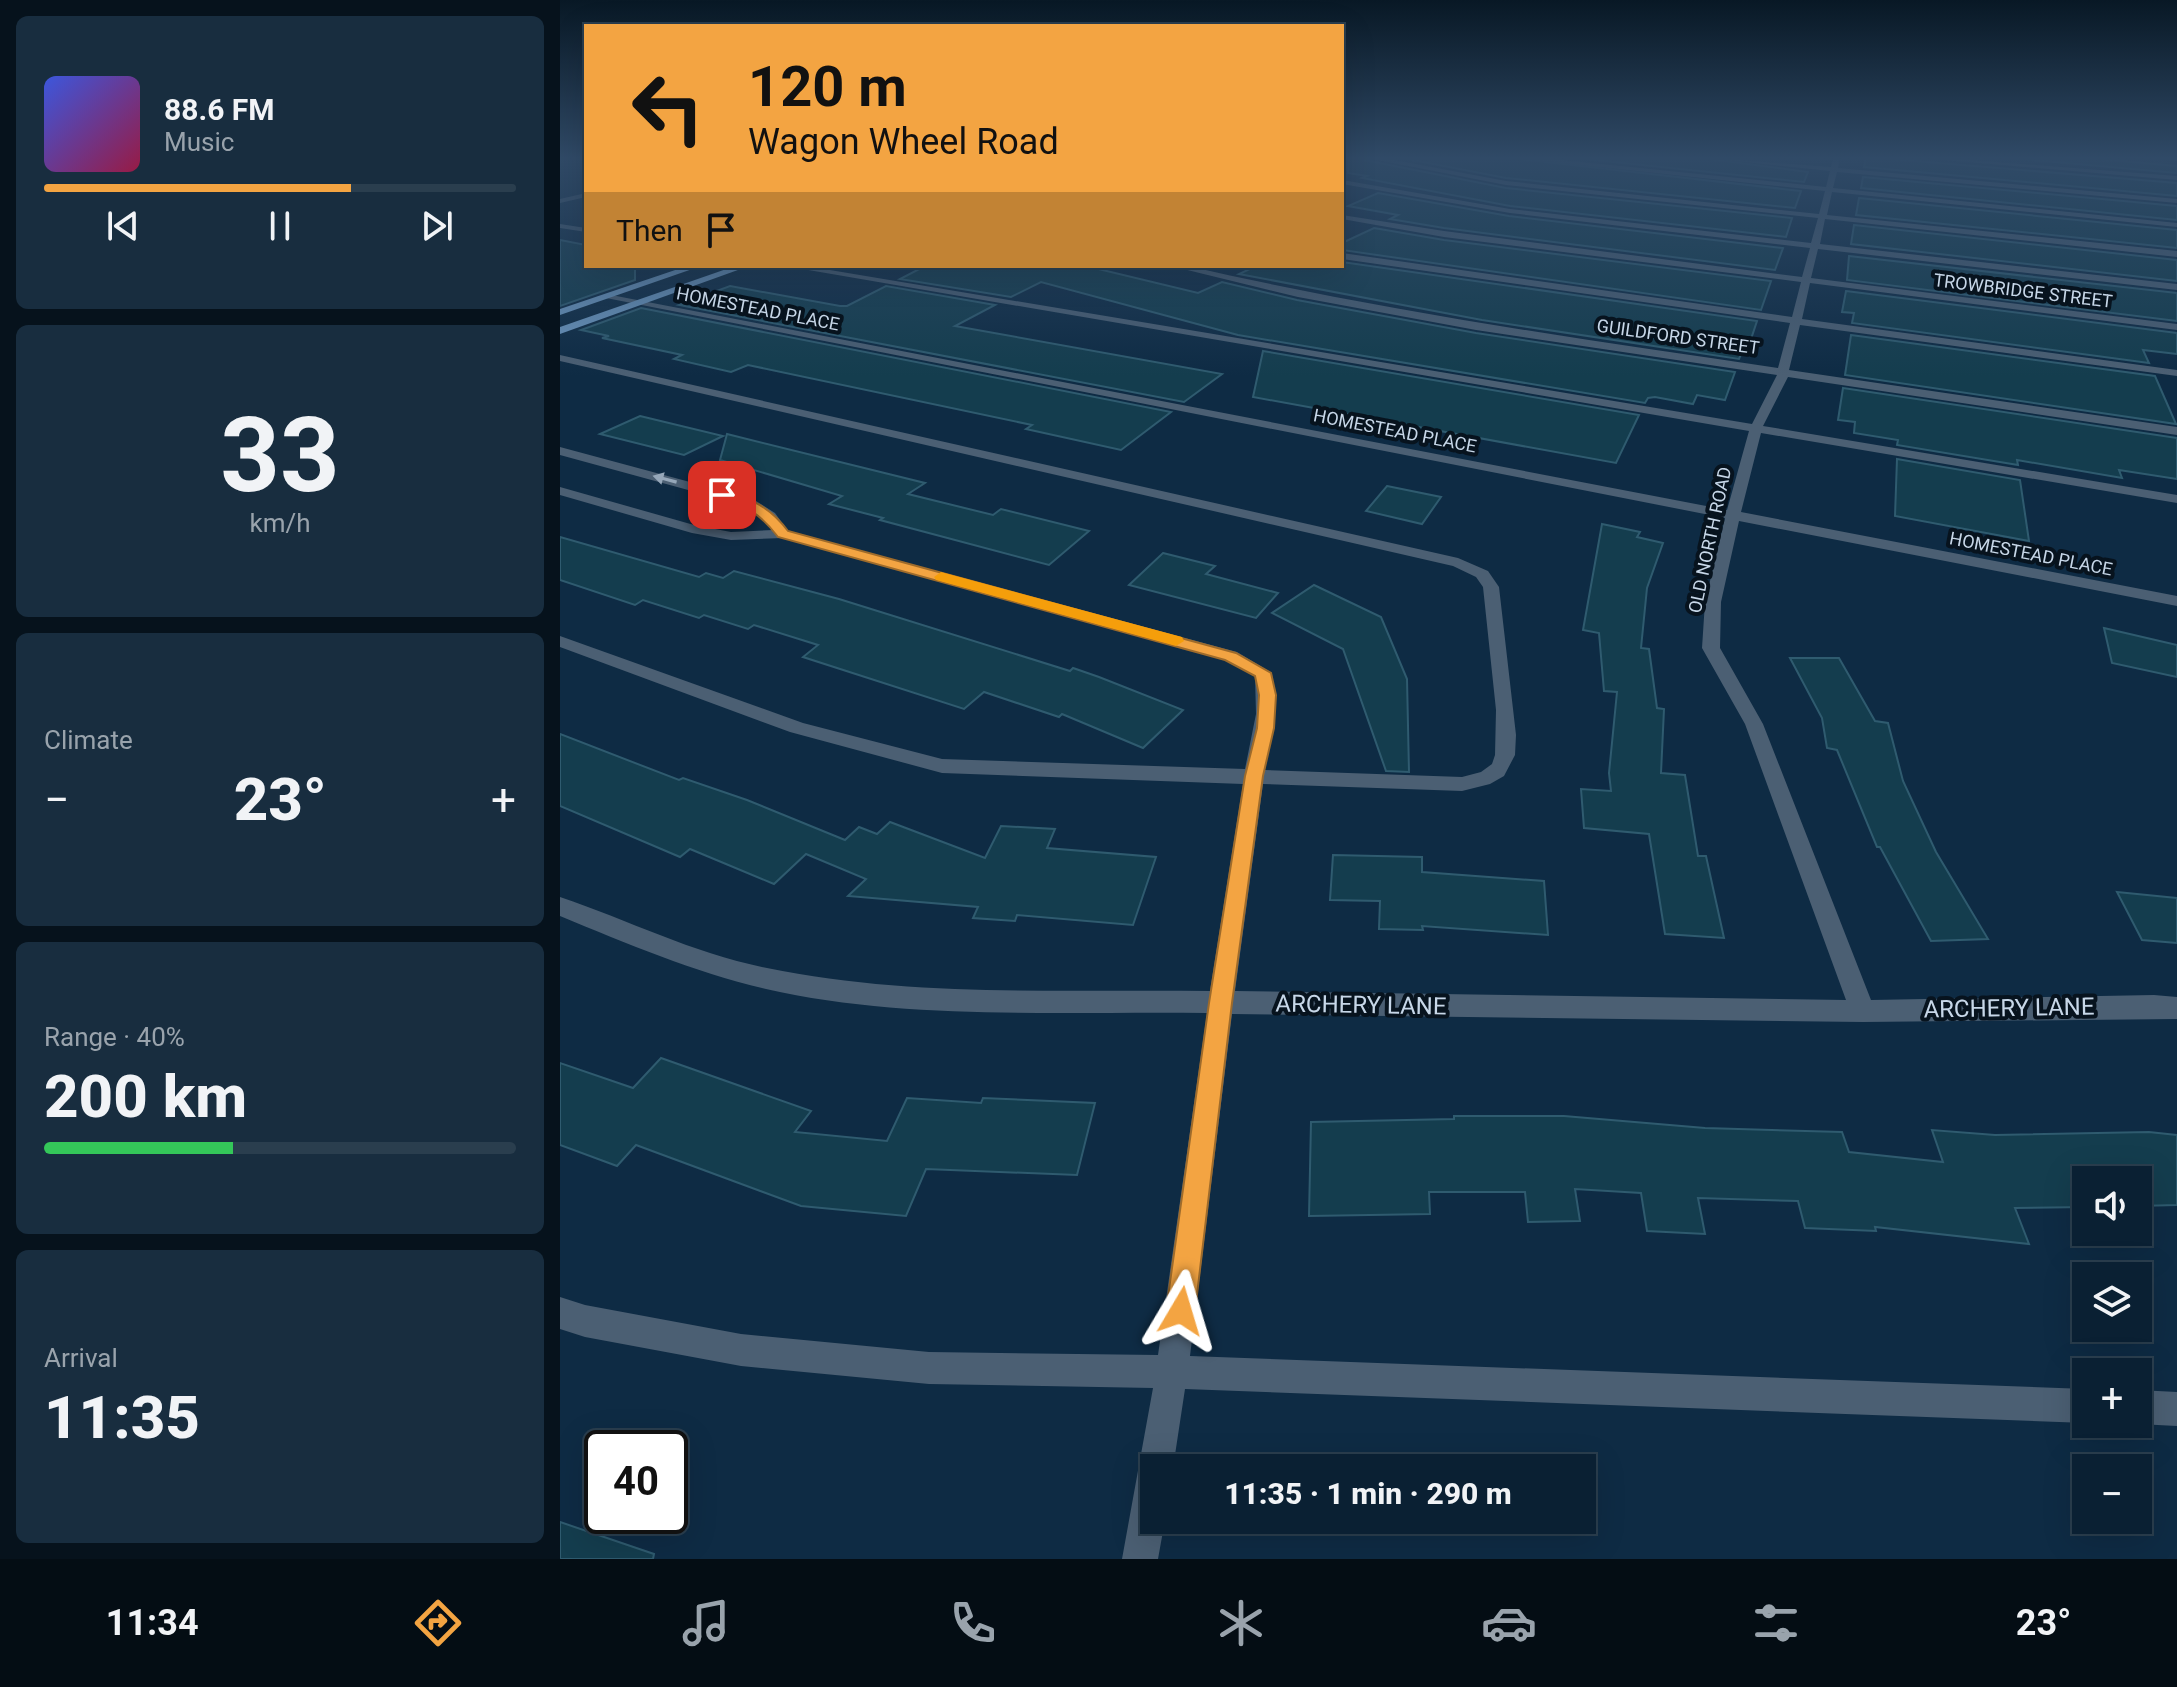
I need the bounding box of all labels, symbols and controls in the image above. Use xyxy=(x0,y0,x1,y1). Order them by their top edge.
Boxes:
text: 120 m xyxy=(748,54,907,120)
icon: left xyxy=(616,56,720,160)
text: 88.6 FM xyxy=(164,92,275,127)
text: Wagon Wheel Road xyxy=(748,121,1059,163)
text: Music xyxy=(164,127,234,157)
icon: previous xyxy=(101,204,145,248)
icon: pause xyxy=(258,204,302,248)
icon: next xyxy=(415,204,459,248)
icon: arrive xyxy=(699,208,743,252)
text: Then xyxy=(616,213,683,248)
street label: TROWBRIDGE STREET xyxy=(1932,269,2114,312)
street label: HOMESTEAD PLACE xyxy=(675,282,841,335)
street label: GUILDFORD STREET xyxy=(1595,315,1761,358)
text: 33 xyxy=(220,395,340,516)
street label: HOMESTEAD PLACE xyxy=(1312,404,1478,457)
pin xyxy=(688,461,756,529)
street label: OLD NORTH ROAD xyxy=(1684,465,1735,615)
one-way arrow xyxy=(653,473,678,485)
icon: arrive xyxy=(700,473,744,517)
text: km/h xyxy=(249,508,311,538)
street label: HOMESTEAD PLACE xyxy=(1948,527,2114,580)
text: Climate xyxy=(44,725,133,755)
text: 23° xyxy=(234,764,327,835)
text: − xyxy=(44,774,69,826)
text: + xyxy=(491,774,516,826)
street label: ARCHERY LANE xyxy=(1275,990,1447,1020)
street label: ARCHERY LANE xyxy=(1923,993,2095,1023)
text: Range · 40% xyxy=(44,1022,185,1052)
text: 200 km xyxy=(44,1061,247,1132)
map controls xyxy=(2072,1166,2152,1534)
button: sound xyxy=(2072,1166,2152,1246)
button: layers xyxy=(2072,1262,2152,1342)
position arrow xyxy=(1139,1269,1223,1353)
text: Arrival xyxy=(44,1343,118,1373)
button: + xyxy=(2072,1358,2152,1438)
text: 11:35 xyxy=(44,1382,200,1453)
speed limit sign: 40 xyxy=(584,1430,688,1534)
button: − xyxy=(2072,1454,2152,1534)
text: 11:35 · 1 min · 290 m xyxy=(1224,1476,1512,1511)
icon: directions xyxy=(410,1595,466,1651)
icon: music xyxy=(678,1595,734,1651)
icon: phone xyxy=(945,1595,1001,1651)
icon: climate xyxy=(1213,1595,1269,1651)
icon: car xyxy=(1481,1595,1537,1651)
icon: filters xyxy=(1748,1595,1804,1651)
text: 11:34 xyxy=(106,1602,199,1644)
text: 23° xyxy=(2016,1602,2071,1644)

